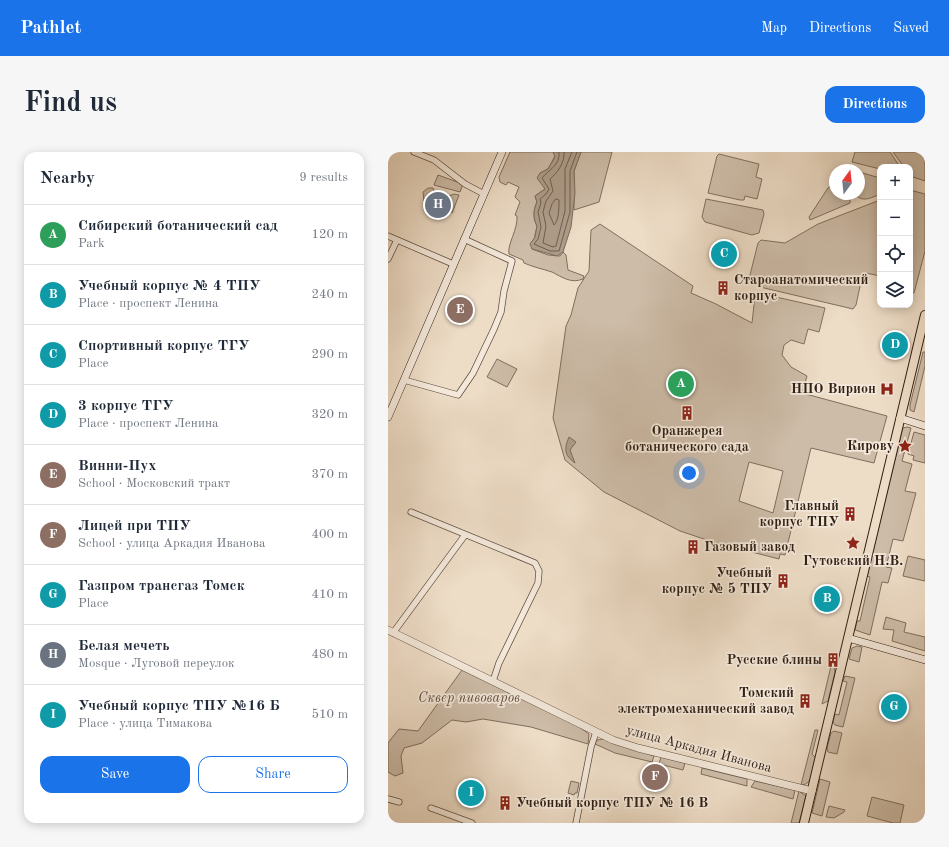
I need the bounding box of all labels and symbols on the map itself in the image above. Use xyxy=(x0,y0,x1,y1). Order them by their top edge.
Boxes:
north arrow xyxy=(829,164,865,200)
pin: H xyxy=(425,190,451,220)
pin: C xyxy=(711,239,737,269)
place label: Староанатомический корпус xyxy=(734,273,869,303)
building icon: Староанатомический корпус xyxy=(715,280,731,296)
pin: E xyxy=(447,295,473,325)
pin: D xyxy=(882,330,908,360)
pin: A xyxy=(668,369,694,399)
hospital icon: НПО Вирион xyxy=(879,381,895,397)
place label: НПО Вирион xyxy=(791,382,876,396)
building icon: Оранжерея ботанического сада xyxy=(679,405,695,421)
place label: Оранжерея ботанического сада xyxy=(625,424,749,454)
place icon: Кирову xyxy=(897,438,913,454)
place label: Кирову xyxy=(847,439,894,453)
your location xyxy=(679,463,699,483)
place label: Главный корпус ТПУ xyxy=(760,499,839,529)
building icon: Главный корпус ТПУ xyxy=(842,506,858,522)
place icon: Гутовский Н.В. xyxy=(845,535,861,551)
building icon: Газовый завод xyxy=(685,539,701,555)
place label: Газовый завод xyxy=(704,540,795,554)
place label: Гутовский Н.В. xyxy=(803,554,903,568)
place label: Учебный корпус № 5 ТПУ xyxy=(662,566,772,596)
building icon: Учебный корпус № 5 ТПУ xyxy=(775,573,791,589)
pin: B xyxy=(814,584,840,614)
building icon: Русские блины xyxy=(825,652,841,668)
place label: Русские блины xyxy=(726,653,822,667)
place label: Томский электромеханический завод xyxy=(618,686,794,716)
park label: Сквер пивоваров xyxy=(418,691,520,706)
pin: G xyxy=(881,692,907,722)
building icon: Томский электромеханический завод xyxy=(797,693,813,709)
street label: улица Аркадия Иванова xyxy=(625,723,773,775)
pin: F xyxy=(642,762,668,792)
pin: I xyxy=(458,778,484,808)
building icon: Учебный корпус ТПУ № 16 В xyxy=(497,795,513,811)
place label: Учебный корпус ТПУ № 16 В xyxy=(516,796,708,810)

